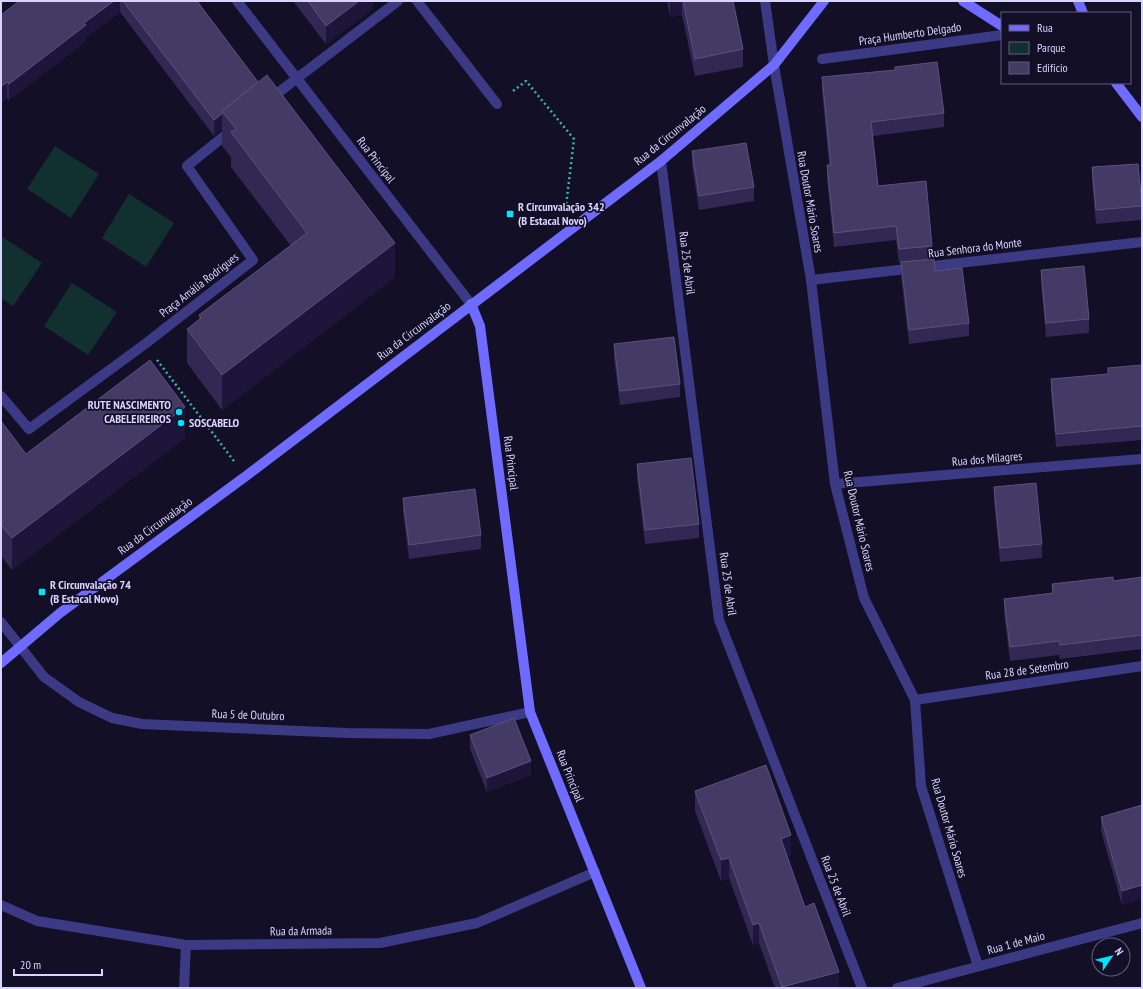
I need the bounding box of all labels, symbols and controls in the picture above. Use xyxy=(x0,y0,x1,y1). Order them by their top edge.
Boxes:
legend xyxy=(1001,12,1131,84)
street label: Praça Humberto Delgado xyxy=(858,19,962,48)
text: Rua xyxy=(1037,20,1053,35)
text: Parque xyxy=(1037,40,1066,55)
text: Edifício xyxy=(1037,60,1068,75)
street label: Rua da Circunvalação xyxy=(631,101,709,168)
street label: Rua Principal xyxy=(354,134,399,186)
street label: Rua Doutor Mário Soares xyxy=(794,150,827,254)
place label: R Circunvalação 342 (B Estacal Novo) xyxy=(518,199,605,228)
marker: R Circunvalação 342 (B Estacal Novo) xyxy=(505,209,515,219)
street label: Rua 25 de Abril xyxy=(676,230,699,296)
street label: Rua Senhora do Monte xyxy=(927,234,1023,261)
street label: Praça Amália Rodrigues xyxy=(156,249,241,320)
street label: Rua da Circunvalação xyxy=(374,298,453,363)
place label: RUTE NASCIMENTO CABELEIREIROS xyxy=(88,397,171,426)
marker: RUTE NASCIMENTO CABELEIREIROS xyxy=(174,407,184,417)
place label: SOSCABELO xyxy=(189,415,239,430)
marker: SOSCABELO xyxy=(176,418,186,428)
street label: Rua Principal xyxy=(501,435,522,491)
street label: Rua dos Milagres xyxy=(951,448,1023,469)
street label: Rua Doutor Mário Soares xyxy=(841,469,878,573)
street label: Rua da Circunvalação xyxy=(115,494,195,558)
street label: Rua 25 de Abril xyxy=(717,551,740,617)
place label: R Circunvalação 74 (B Estacal Novo) xyxy=(50,577,131,606)
marker: R Circunvalação 74 (B Estacal Novo) xyxy=(37,587,47,597)
street label: Rua 28 de Setembro xyxy=(984,656,1070,683)
street label: Rua 5 de Outubro xyxy=(211,706,285,723)
street label: Rua Principal xyxy=(553,748,588,804)
street label: Rua Doutor Mário Soares xyxy=(928,776,971,879)
street label: Rua 25 de Abril xyxy=(818,853,855,918)
street label: Rua da Armada xyxy=(270,922,332,939)
street label: Rua 1 de Maio xyxy=(985,928,1046,957)
north arrow xyxy=(1091,937,1131,977)
text: N xyxy=(1112,945,1127,958)
scale bar xyxy=(14,951,102,977)
text: 20 m xyxy=(20,957,41,972)

